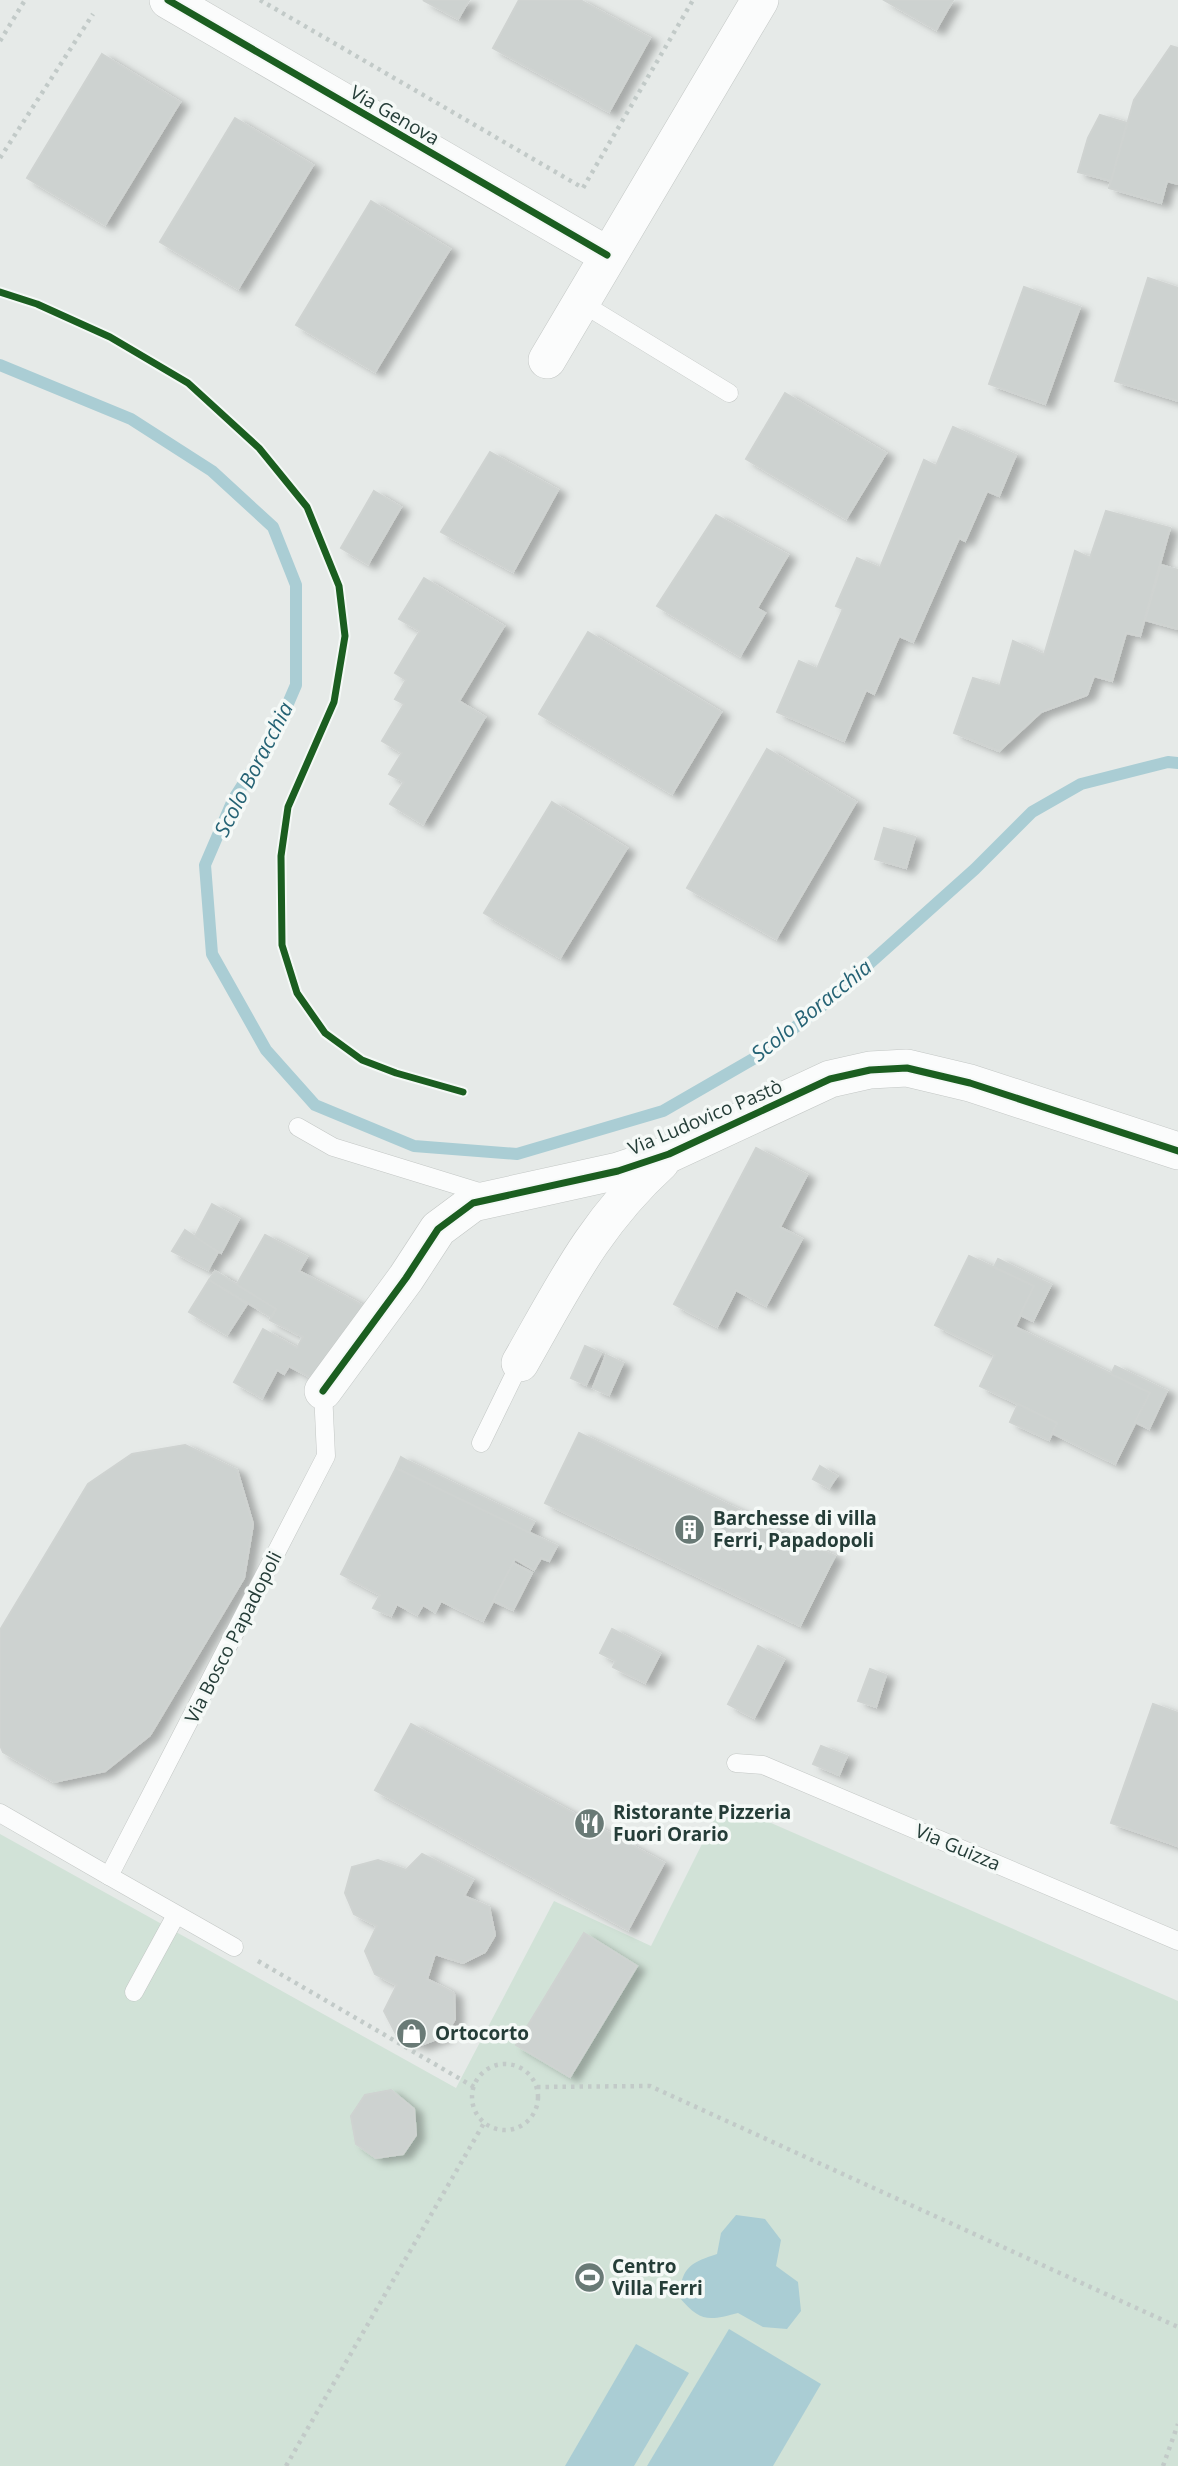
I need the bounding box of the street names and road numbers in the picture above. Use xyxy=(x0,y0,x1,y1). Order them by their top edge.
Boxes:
street label: Via Genova xyxy=(346,79,444,151)
street label: Via Ludovico Pastò xyxy=(624,1073,786,1161)
street label: Via Bosco Papadopoli xyxy=(178,1547,288,1727)
street label: Via Guizza xyxy=(911,1817,1005,1877)

